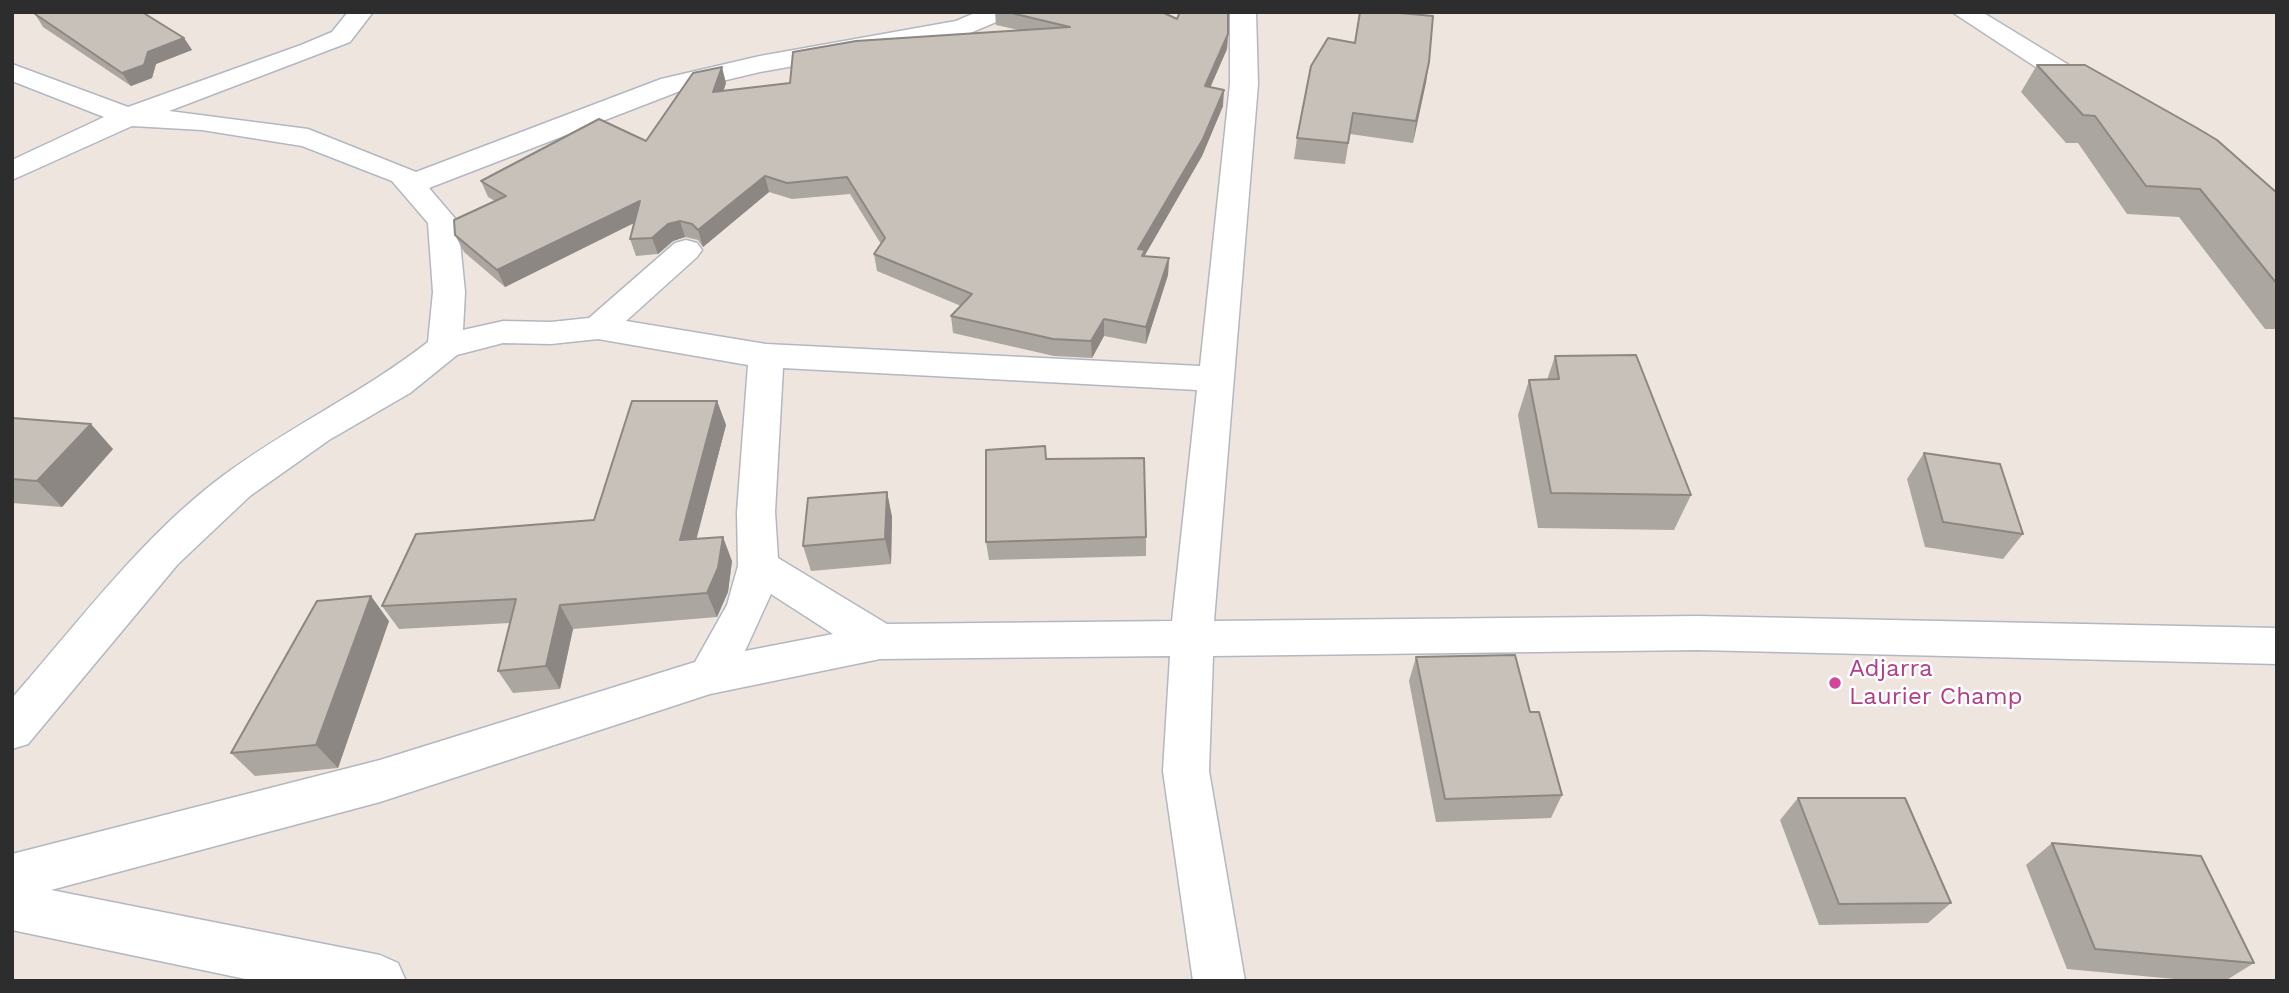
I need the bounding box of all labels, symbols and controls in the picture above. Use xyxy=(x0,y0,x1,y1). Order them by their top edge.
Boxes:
place label: Adjarra Laurier Champ xyxy=(1849,655,2023,711)
marker: Adjarra Laurier Champ xyxy=(1827,675,1843,691)

